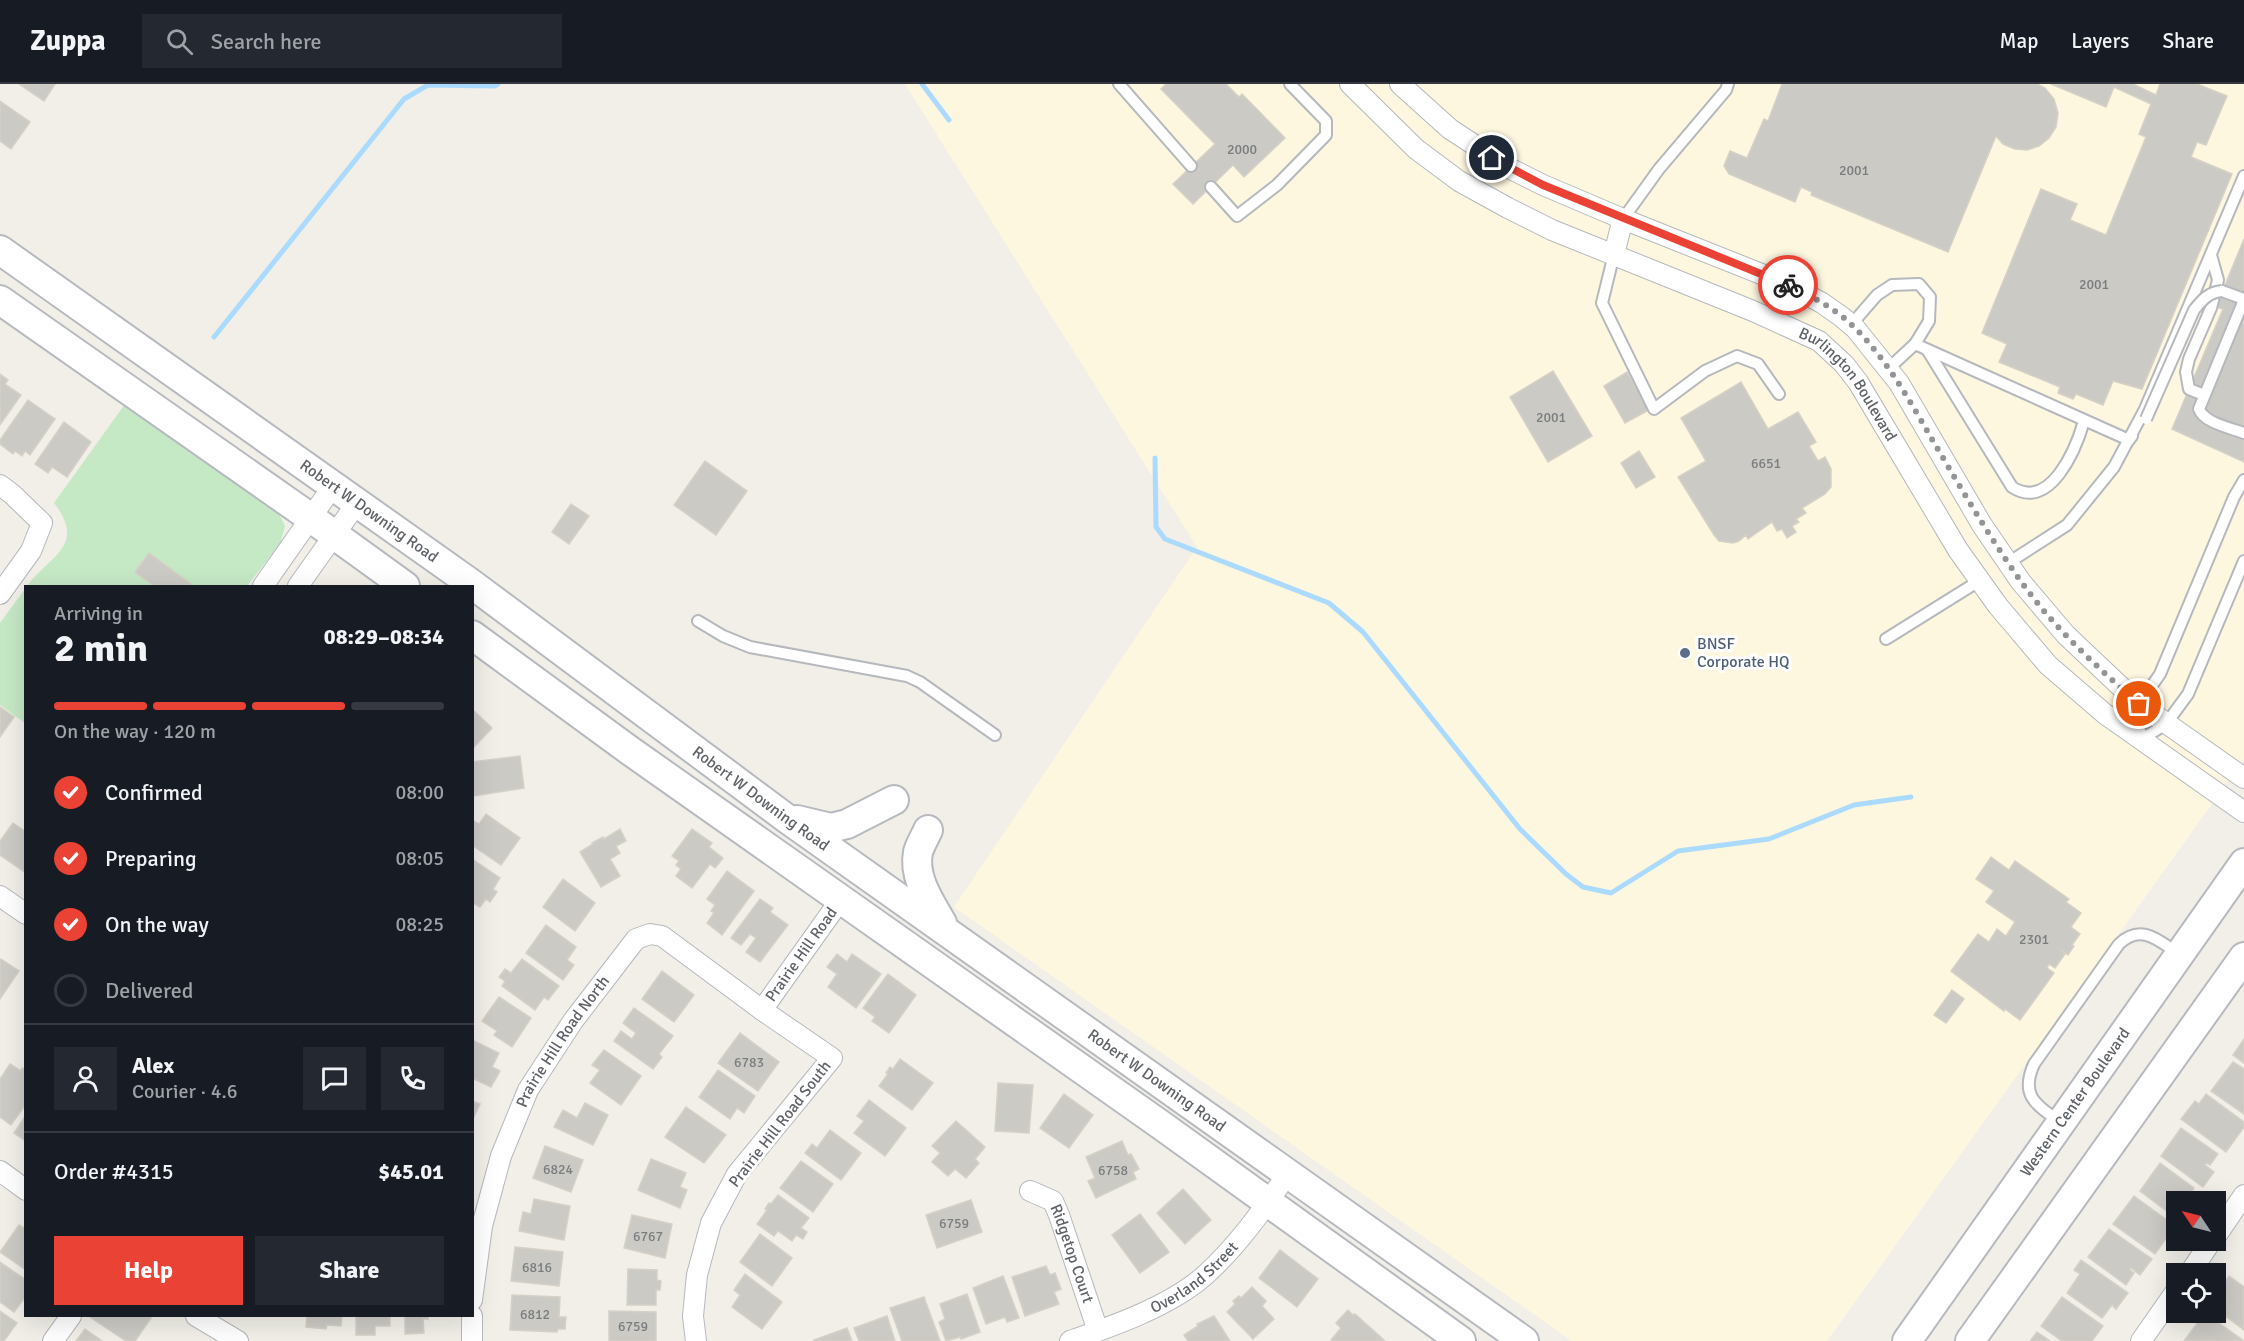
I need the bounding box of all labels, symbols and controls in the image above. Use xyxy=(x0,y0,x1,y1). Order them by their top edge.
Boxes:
search box xyxy=(142,14,562,68)
text: Zuppa xyxy=(30,24,106,58)
icon: search xyxy=(163,25,196,58)
text: Search here xyxy=(211,28,322,55)
text: Map xyxy=(2000,28,2038,54)
text: Layers xyxy=(2071,28,2129,54)
text: Share xyxy=(2162,28,2214,54)
pin xyxy=(1466,132,1517,183)
house number: 2000 xyxy=(1227,141,1257,158)
icon: home xyxy=(1475,141,1508,174)
house number: 2001 xyxy=(1839,162,1869,179)
courier xyxy=(1758,255,1818,315)
icon: bike xyxy=(1772,269,1805,302)
house number: 2001 xyxy=(2079,276,2109,293)
street label: Burlington Boulevard xyxy=(1796,323,1901,445)
house number: 2001 xyxy=(1536,409,1566,426)
street label: Robert W Downing Road xyxy=(296,455,442,567)
house number: 6651 xyxy=(1751,455,1781,472)
text: Arriving in xyxy=(54,601,143,626)
text: 08:29–08:34 xyxy=(324,623,444,650)
text: 2 min xyxy=(54,624,148,672)
place label: BNSF Corporate HQ xyxy=(1697,634,1789,672)
marker: BNSF Corporate HQ xyxy=(1678,646,1692,660)
pin xyxy=(2113,678,2164,729)
icon: bag xyxy=(2122,687,2155,720)
text: On the way · 120 m xyxy=(54,719,216,744)
street label: Robert W Downing Road xyxy=(688,742,833,855)
icon: check xyxy=(54,776,87,809)
text: Confirmed xyxy=(105,779,203,806)
text: 08:00 xyxy=(395,780,444,805)
icon: check xyxy=(54,842,87,875)
text: Preparing xyxy=(105,845,197,872)
text: 08:05 xyxy=(395,846,444,871)
street label: Prairie Hill Road xyxy=(761,903,842,1006)
icon: check xyxy=(54,908,87,941)
text: On the way xyxy=(105,911,209,938)
text: 08:25 xyxy=(395,912,444,937)
house number: 2301 xyxy=(2019,931,2049,948)
street label: Prairie Hill Road North xyxy=(512,972,614,1110)
text: Delivered xyxy=(105,977,193,1004)
street label: Western Center Boulevard xyxy=(2016,1024,2135,1181)
street label: Robert W Downing Road xyxy=(1084,1025,1230,1136)
button: person xyxy=(54,1047,117,1110)
button: chat xyxy=(303,1047,366,1110)
button: phone xyxy=(381,1047,444,1110)
text: Alex xyxy=(132,1052,174,1079)
house number: 6783 xyxy=(734,1054,764,1071)
street label: Prairie Hill Road South xyxy=(724,1057,836,1191)
text: Courier · 4.6 xyxy=(132,1079,238,1104)
text: Order #4315 xyxy=(54,1158,174,1185)
text: $45.01 xyxy=(378,1158,444,1185)
house number: 6824 xyxy=(543,1161,574,1178)
house number: 6758 xyxy=(1098,1162,1128,1179)
north arrow xyxy=(2166,1191,2226,1251)
map controls xyxy=(2166,1191,2226,1323)
street label: Ridgetop Court xyxy=(1046,1201,1098,1306)
house number: 6759 xyxy=(939,1215,969,1232)
house number: 6767 xyxy=(633,1228,663,1245)
button: Help xyxy=(54,1236,243,1305)
button: Share xyxy=(255,1236,444,1305)
street label: Overland Street xyxy=(1147,1237,1243,1318)
house number: 6816 xyxy=(522,1259,552,1276)
button: locate xyxy=(2166,1263,2226,1323)
house number: 6812 xyxy=(520,1306,550,1323)
house number: 6759 xyxy=(618,1318,648,1335)

